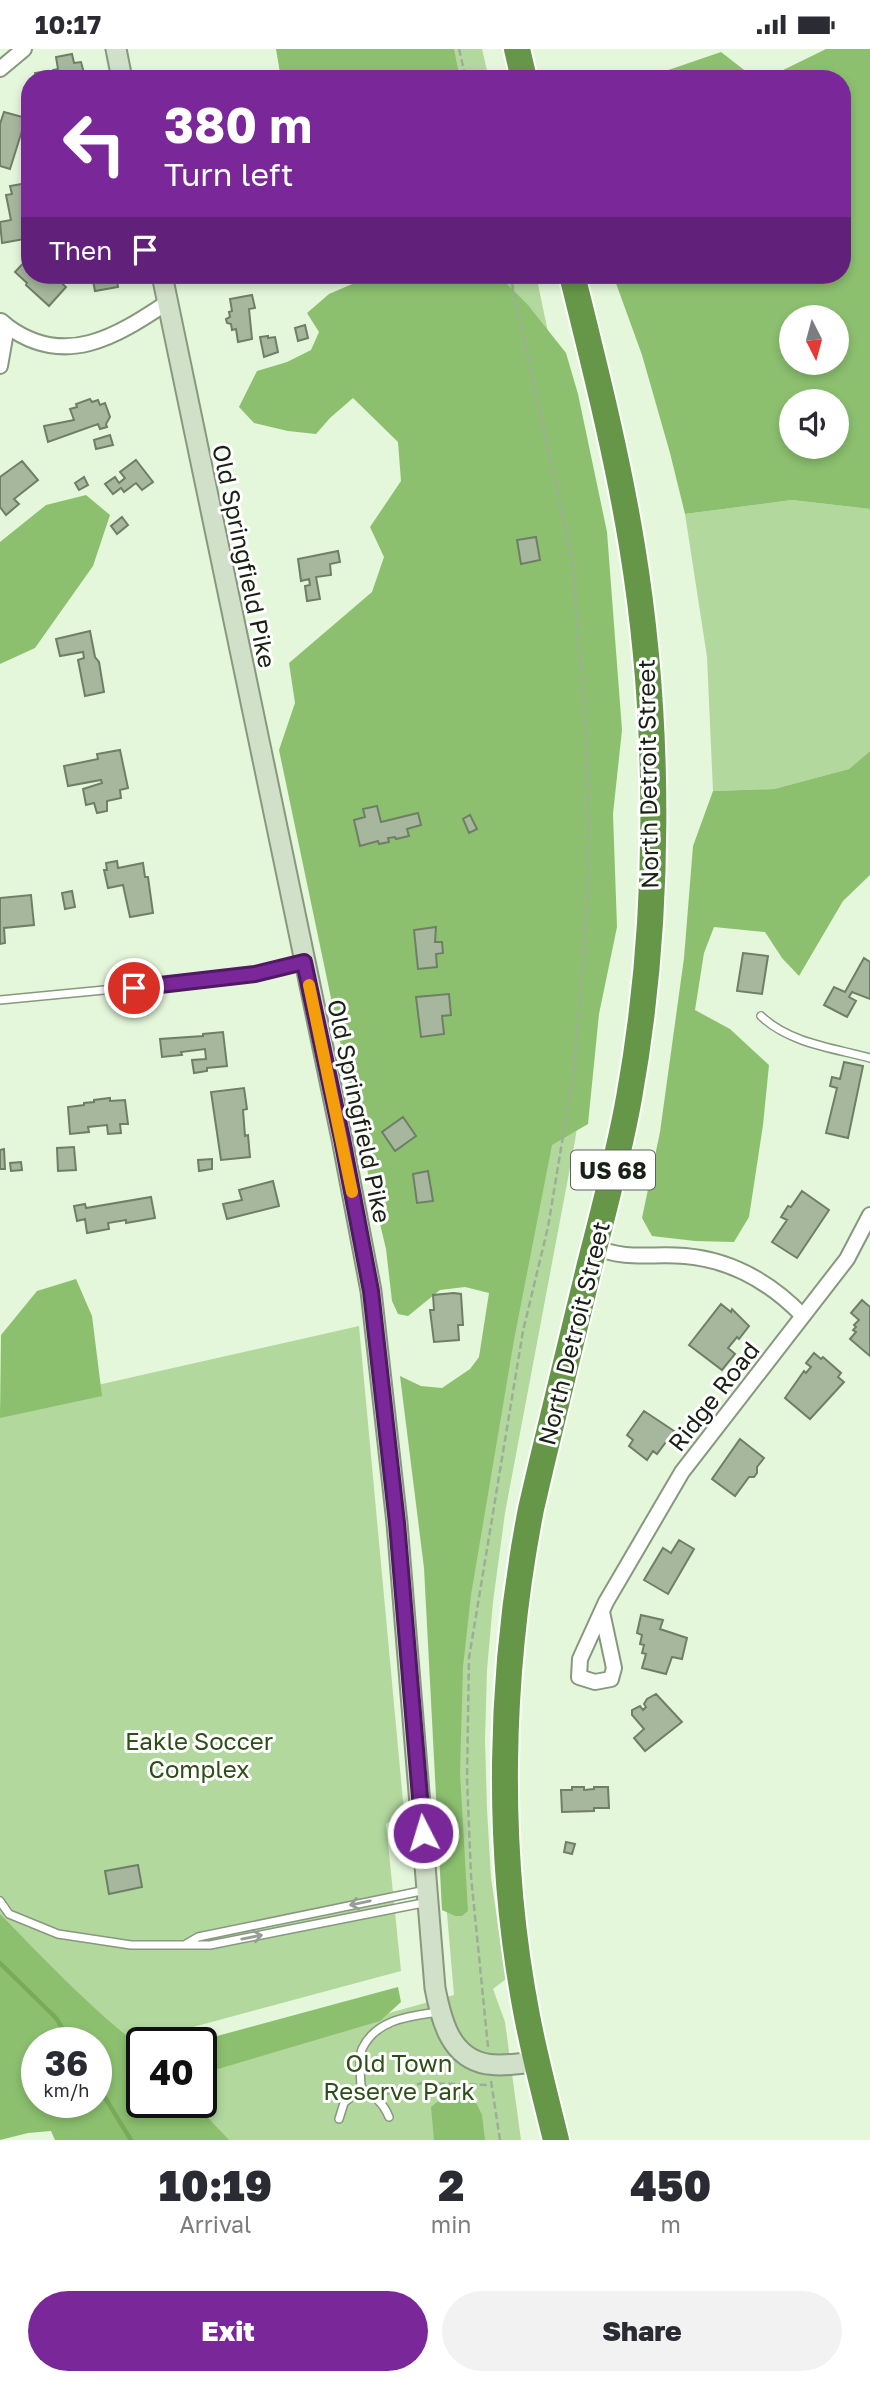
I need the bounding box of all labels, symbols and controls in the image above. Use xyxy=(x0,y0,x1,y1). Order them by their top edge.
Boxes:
text: 10:17 xyxy=(35,9,101,40)
text: 380 m xyxy=(164,95,312,154)
icon: left xyxy=(49,98,140,189)
text: Turn left xyxy=(164,155,293,193)
icon: arrive xyxy=(126,231,164,269)
text: Then xyxy=(49,235,112,266)
north arrow xyxy=(779,305,849,375)
map controls xyxy=(779,305,849,459)
button: sound xyxy=(779,389,849,459)
street label: Old Springfield Pike xyxy=(207,442,283,670)
street label: North Detroit Street xyxy=(630,659,664,889)
pin xyxy=(104,958,164,1018)
icon: arrive xyxy=(115,969,153,1007)
street label: Old Springfield Pike xyxy=(322,997,398,1225)
road number: US 68 xyxy=(571,1151,655,1189)
street label: North Detroit Street xyxy=(531,1218,615,1448)
street label: Ridge Road xyxy=(661,1335,765,1457)
park label: Eakle Soccer Complex xyxy=(125,1726,273,1783)
position arrow xyxy=(386,1796,460,1870)
one-way arrow xyxy=(349,1897,372,1911)
one-way arrow xyxy=(240,1929,263,1943)
speed limit sign: 40 xyxy=(126,2027,217,2118)
text: 36 xyxy=(45,2042,88,2084)
park label: Old Town Reserve Park xyxy=(323,2048,475,2105)
text: km/h xyxy=(44,2079,89,2101)
text: 10:19 xyxy=(159,2160,272,2210)
text: 2 xyxy=(438,2160,464,2210)
text: 450 xyxy=(630,2160,711,2210)
text: Arrival xyxy=(179,2210,251,2238)
text: min xyxy=(431,2210,472,2238)
text: m xyxy=(661,2210,681,2238)
button: Exit xyxy=(28,2291,428,2371)
button: Share xyxy=(442,2291,842,2371)

